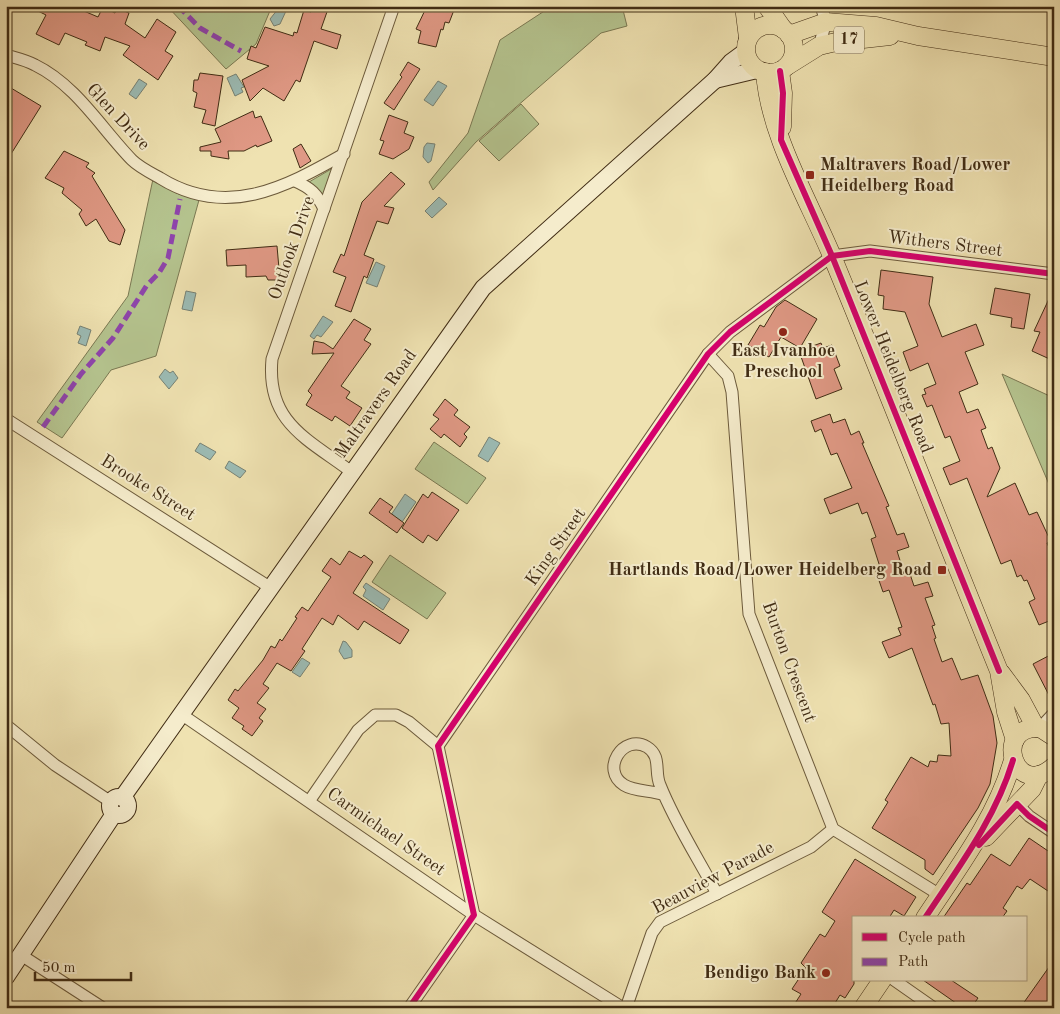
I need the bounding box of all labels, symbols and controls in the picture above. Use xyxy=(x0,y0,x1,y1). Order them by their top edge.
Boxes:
road number: 17 xyxy=(834,26,864,54)
street label: Glen Drive xyxy=(83,80,153,154)
place label: Maltravers Road/Lower Heidelberg Road xyxy=(820,156,1010,195)
marker: Maltravers Road/Lower Heidelberg Road xyxy=(804,169,816,181)
street label: Outlook Drive xyxy=(266,194,318,302)
street label: Withers Street xyxy=(887,228,1003,260)
street label: Lower Heidelberg Road xyxy=(850,278,936,456)
marker: East Ivanhoe Preschool xyxy=(777,326,789,338)
place label: East Ivanhoe Preschool xyxy=(731,342,835,381)
street label: Maltravers Road xyxy=(332,346,420,462)
street label: Brooke Street xyxy=(97,452,199,524)
street label: King Street xyxy=(523,505,589,589)
place label: Hartlands Road/Lower Heidelberg Road xyxy=(608,561,932,579)
marker: Hartlands Road/Lower Heidelberg Road xyxy=(936,564,948,576)
street label: Burton Crescent xyxy=(759,599,819,725)
street label: Carmichael Street xyxy=(324,785,448,879)
street label: Beauview Parade xyxy=(649,838,777,918)
legend xyxy=(852,916,1028,982)
text: Cycle path xyxy=(898,931,966,946)
scale bar xyxy=(35,949,131,981)
text: Path xyxy=(898,955,928,970)
text: 50 m xyxy=(42,961,76,976)
place label: Bendigo Bank xyxy=(704,964,816,982)
marker: Bendigo Bank xyxy=(820,967,832,979)

